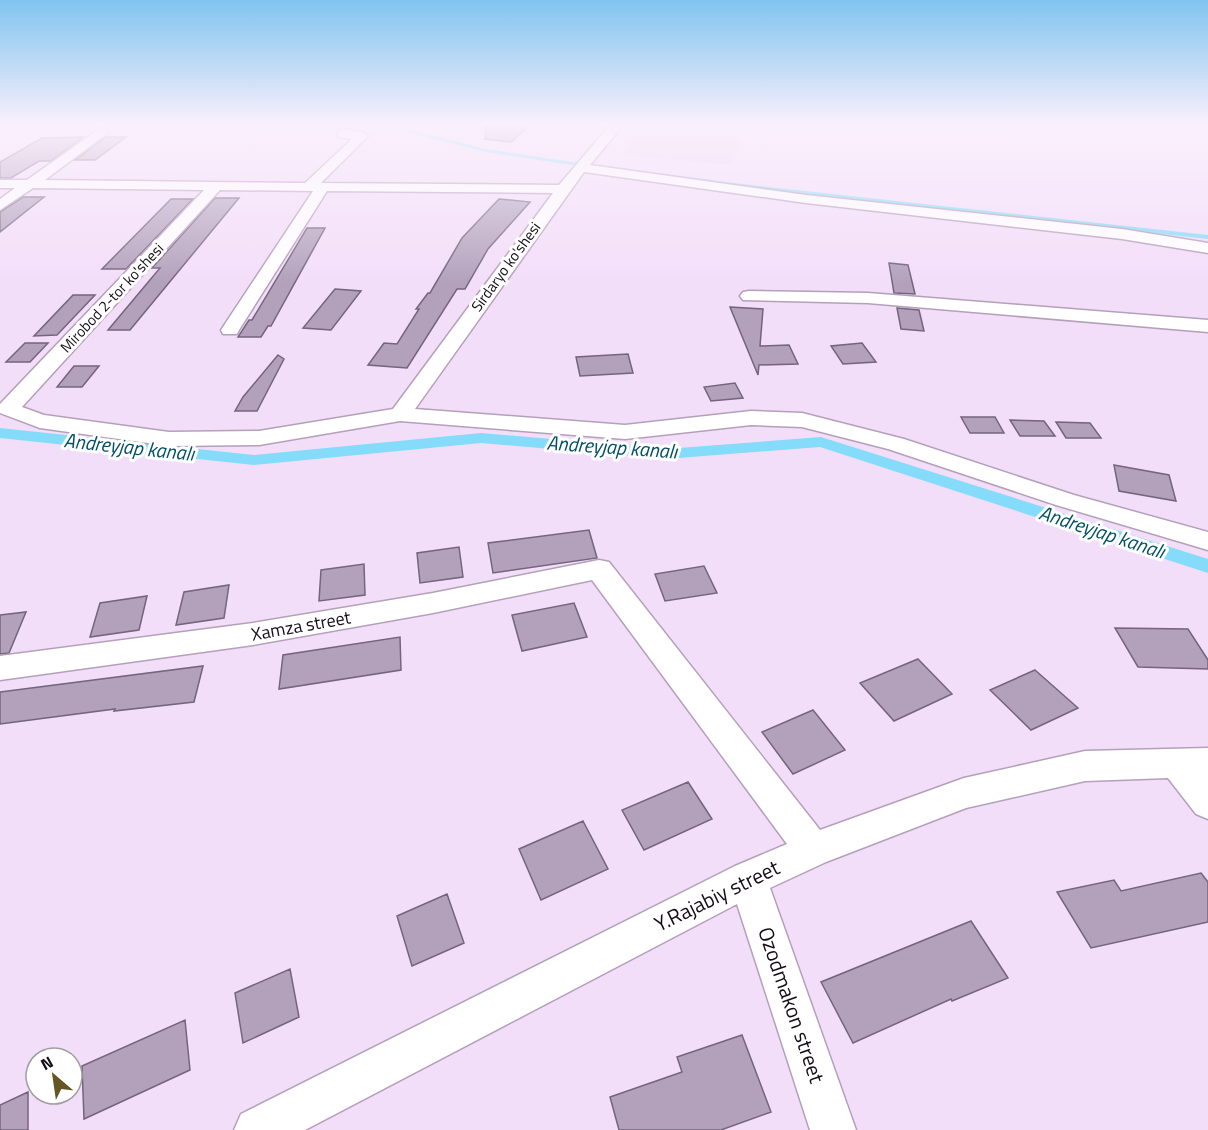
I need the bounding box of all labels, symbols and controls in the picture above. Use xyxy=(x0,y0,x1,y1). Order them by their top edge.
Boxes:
street label: Sirdaryo ko'shesi xyxy=(465,217,546,316)
street label: Mirobod 2-tor ko'shesi xyxy=(54,238,169,358)
water label: Andreyjap kanalı xyxy=(62,424,198,469)
water label: Andreyjap kanalı xyxy=(546,426,680,467)
water label: Andreyjap kanalı xyxy=(1035,497,1171,567)
street label: Xamza street xyxy=(249,603,353,648)
street label: Y.Rajabiy street xyxy=(648,851,785,939)
street label: Ozodmakon street xyxy=(750,922,834,1088)
north arrow xyxy=(24,1046,84,1106)
text: N xyxy=(36,1050,57,1076)

